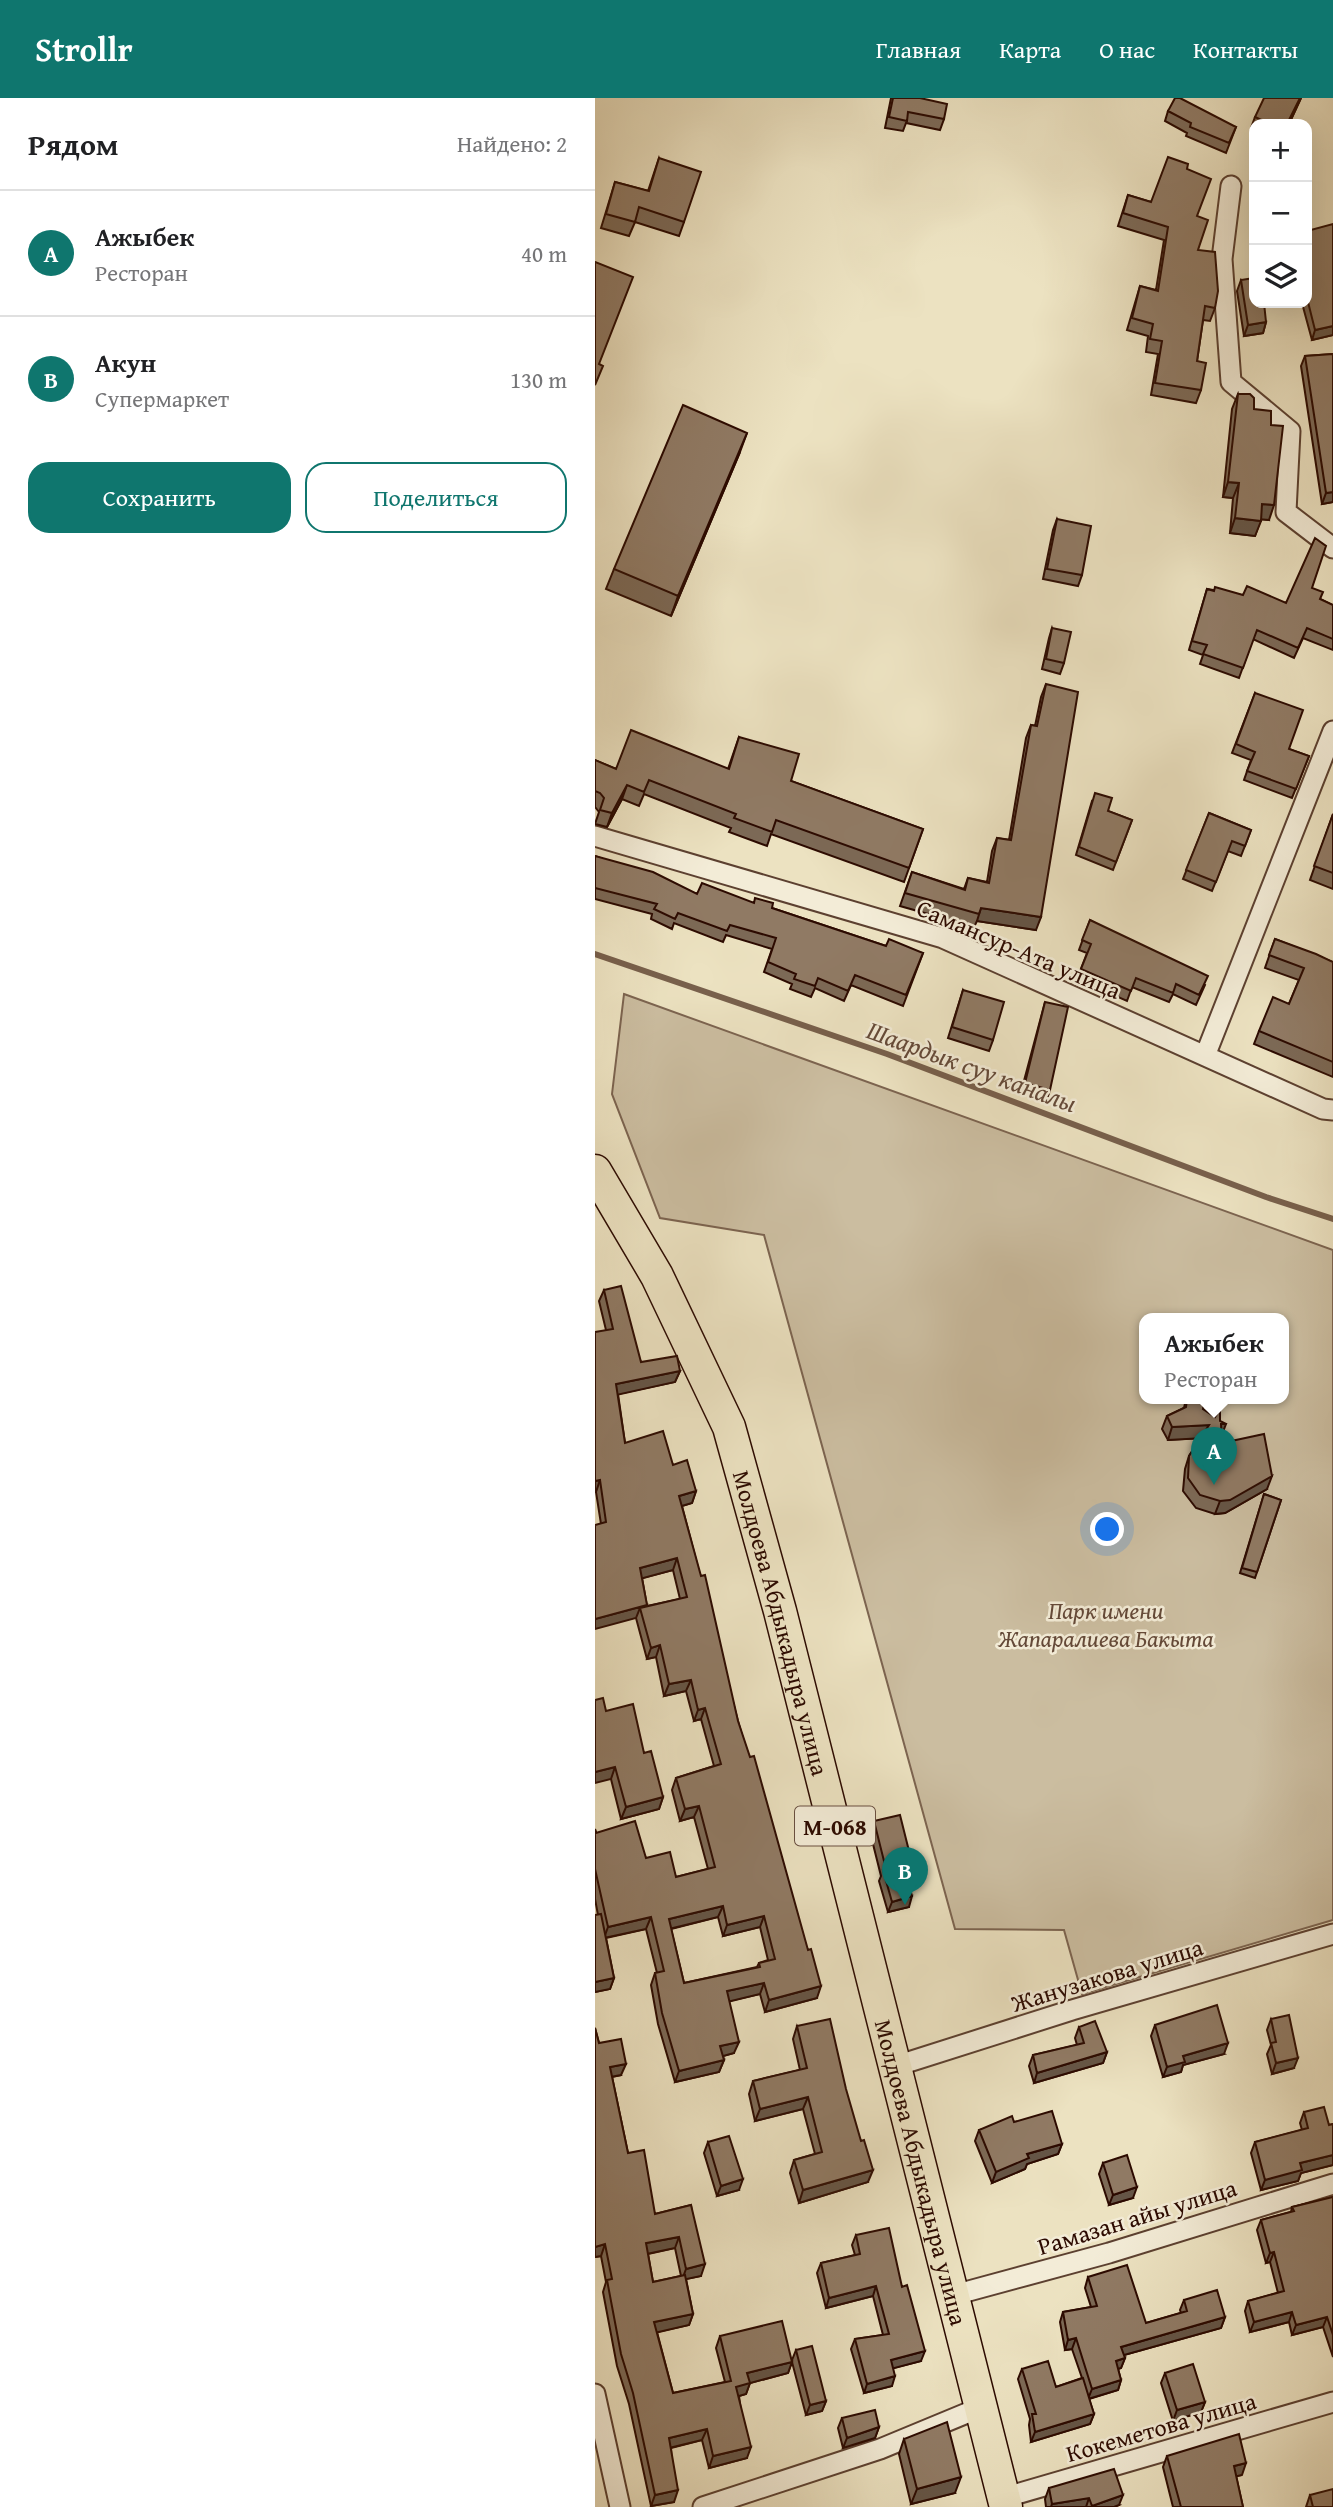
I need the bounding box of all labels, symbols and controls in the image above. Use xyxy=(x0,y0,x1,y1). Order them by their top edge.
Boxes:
text: Strollr xyxy=(35,25,133,73)
text: Главная xyxy=(876,32,961,67)
text: Карта xyxy=(999,32,1061,67)
text: О нас xyxy=(1099,32,1155,67)
text: Контакты xyxy=(1193,32,1298,67)
map controls xyxy=(1249,119,1312,308)
button: + xyxy=(1249,119,1312,182)
text: Рядом xyxy=(28,122,119,166)
text: Найдено: 2 xyxy=(457,127,567,160)
button: − xyxy=(1249,182,1312,245)
text: Ажыбек xyxy=(95,217,194,256)
text: A xyxy=(44,237,58,270)
text: 40 m xyxy=(521,237,567,270)
button: layers xyxy=(1249,245,1312,308)
text: Ресторан xyxy=(95,256,188,289)
text: Акун xyxy=(95,343,156,382)
text: B xyxy=(44,363,58,396)
text: 130 m xyxy=(510,363,567,396)
text: Супермаркет xyxy=(95,382,229,415)
button: Сохранить xyxy=(28,462,291,533)
button: Поделиться xyxy=(305,462,567,533)
street label: Самансур-Ата улица xyxy=(912,890,1127,1008)
water label: Шаардык суу каналы xyxy=(862,1010,1082,1122)
popup xyxy=(1139,1313,1289,1404)
text: Ажыбек xyxy=(1164,1323,1264,1362)
text: Ресторан xyxy=(1164,1362,1257,1395)
pin: A xyxy=(1191,1427,1237,1485)
street label: Молдоева Абдыкадыра улица xyxy=(724,1466,838,1780)
your location xyxy=(1090,1512,1124,1546)
park label: Парк имени Жапаралиева Бакыта xyxy=(997,1593,1214,1656)
road number: М-068 xyxy=(795,1806,875,1846)
pin: B xyxy=(882,1847,928,1905)
street label: Жанузакова улица xyxy=(1006,1929,1208,2021)
street label: Молдоева Абдыкадыра улица xyxy=(866,2016,977,2330)
street label: Рамазан айы улица xyxy=(1033,2170,1241,2264)
street label: Кокеметова улица xyxy=(1062,2383,1261,2471)

